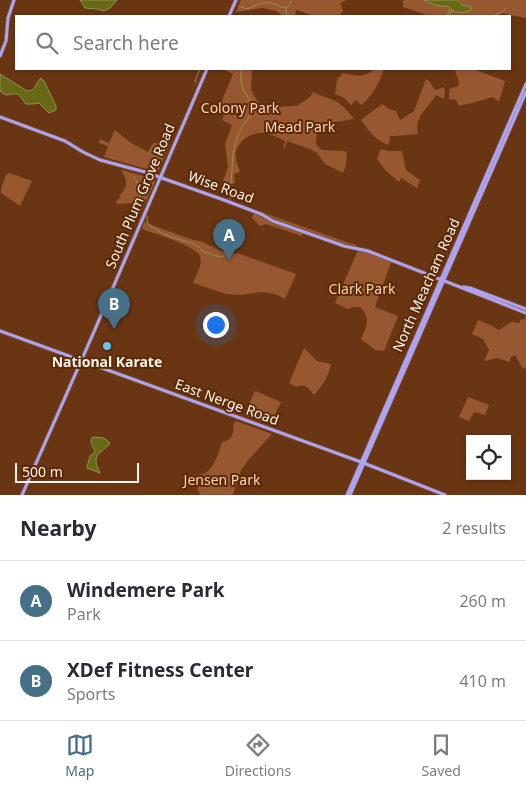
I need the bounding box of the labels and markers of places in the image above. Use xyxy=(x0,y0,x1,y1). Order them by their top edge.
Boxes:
pin: A xyxy=(213,219,245,260)
pin: B xyxy=(98,288,130,329)
marker: National Karate xyxy=(101,340,113,352)
place label: National Karate xyxy=(52,352,162,371)

